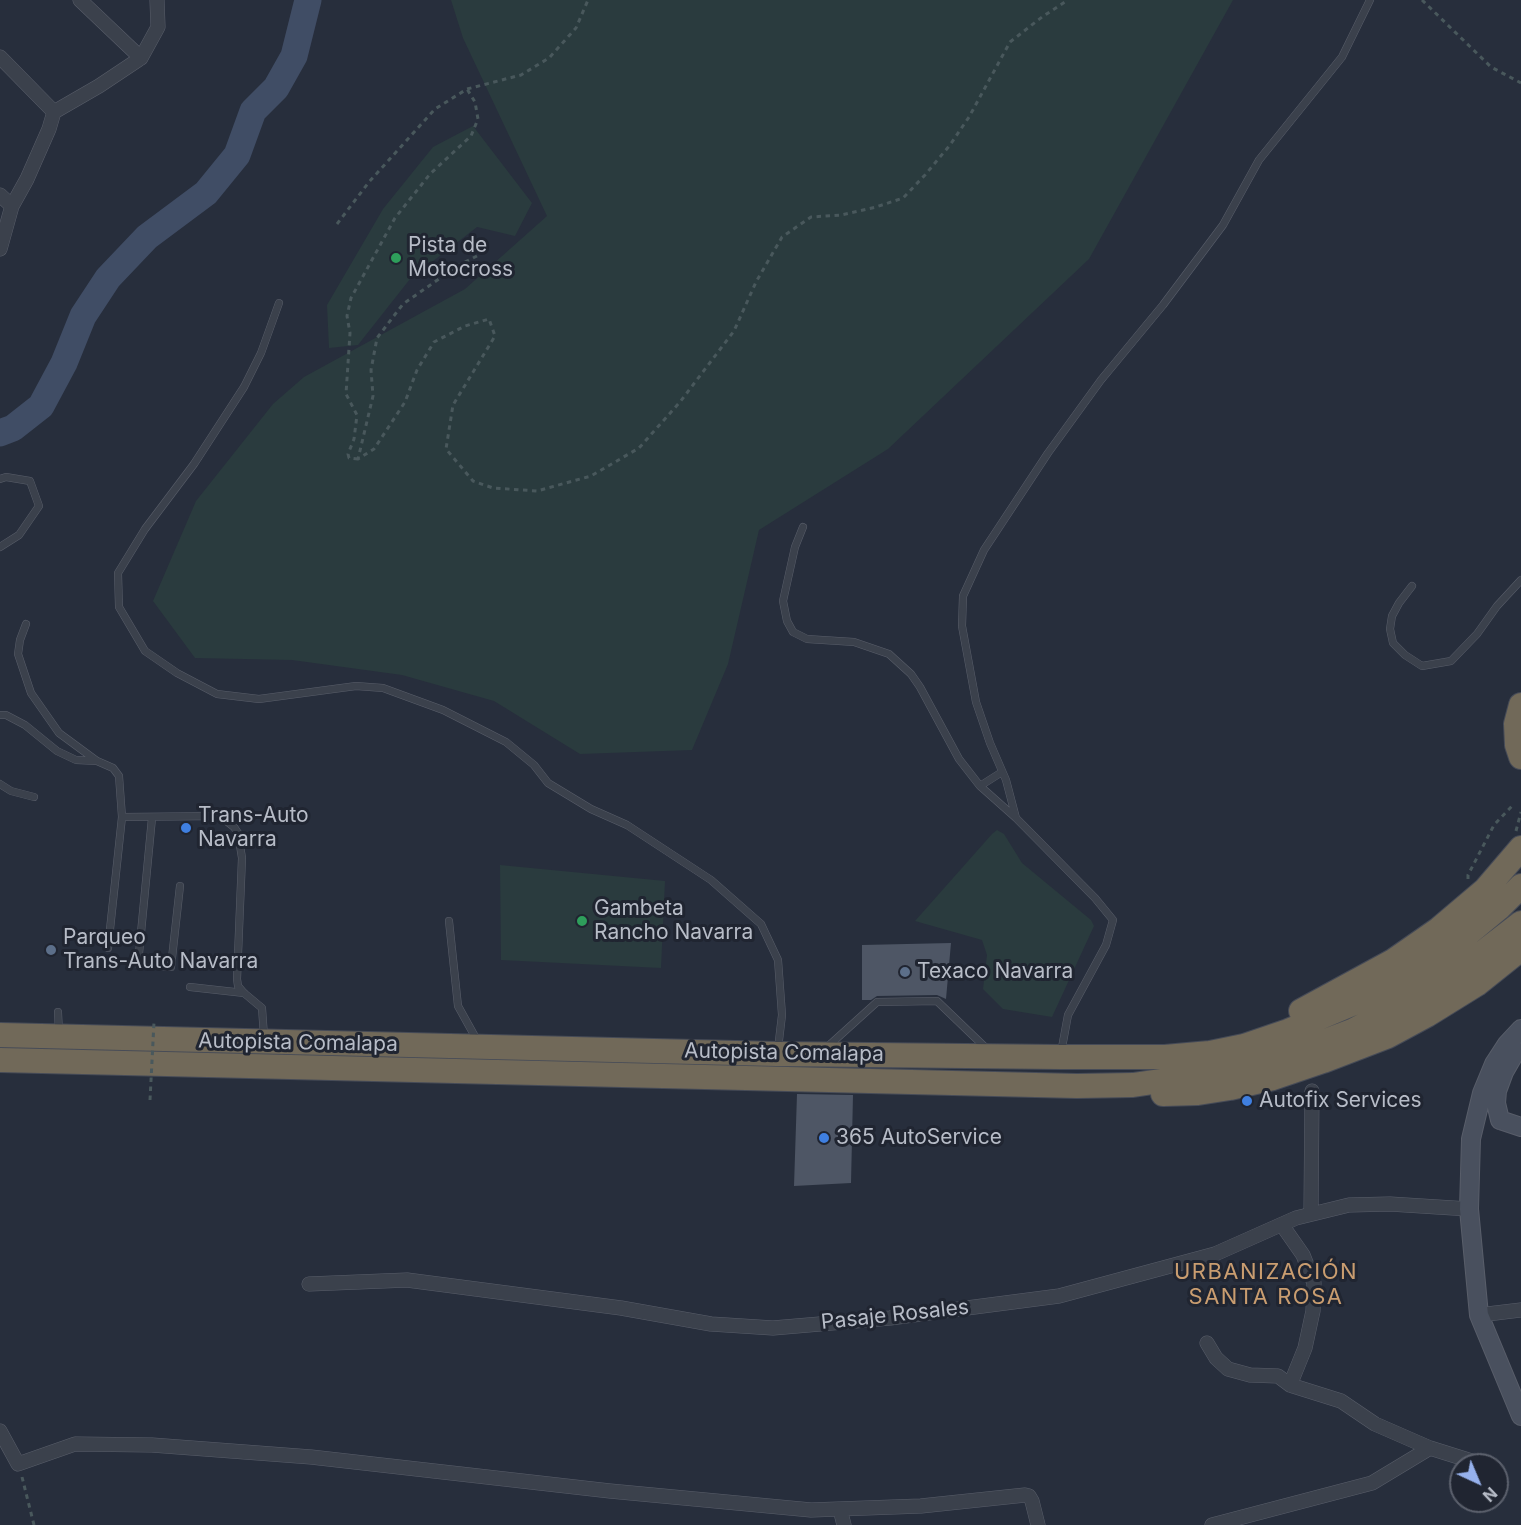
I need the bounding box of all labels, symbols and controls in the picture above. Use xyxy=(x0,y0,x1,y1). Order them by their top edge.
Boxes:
place label: Pista de Motocross xyxy=(408,233,513,283)
marker: Pista de Motocross xyxy=(389,251,403,265)
place label: Trans-Auto Navarra xyxy=(198,803,309,853)
marker: Trans-Auto Navarra xyxy=(179,821,193,835)
place label: Gambeta Rancho Navarra xyxy=(594,896,753,946)
marker: Gambeta Rancho Navarra xyxy=(575,914,589,928)
place label: Parqueo Trans-Auto Navarra xyxy=(63,925,258,975)
marker: Parqueo Trans-Auto Navarra xyxy=(44,943,58,957)
place label: Texaco Navarra xyxy=(917,959,1073,985)
marker: Texaco Navarra xyxy=(898,965,912,979)
street label: Autopista Comalapa xyxy=(198,1029,398,1057)
street label: Autopista Comalapa xyxy=(684,1039,884,1067)
place label: Autofix Services xyxy=(1259,1088,1422,1114)
marker: Autofix Services xyxy=(1240,1094,1254,1108)
place label: 365 AutoService xyxy=(836,1125,1002,1151)
marker: 365 AutoService xyxy=(817,1131,831,1145)
district label: URBANIZACIÓN SANTA ROSA xyxy=(1174,1259,1358,1310)
street label: Pasaje Rosales xyxy=(820,1295,970,1335)
north arrow xyxy=(1449,1453,1509,1513)
text: N xyxy=(1479,1483,1501,1506)

